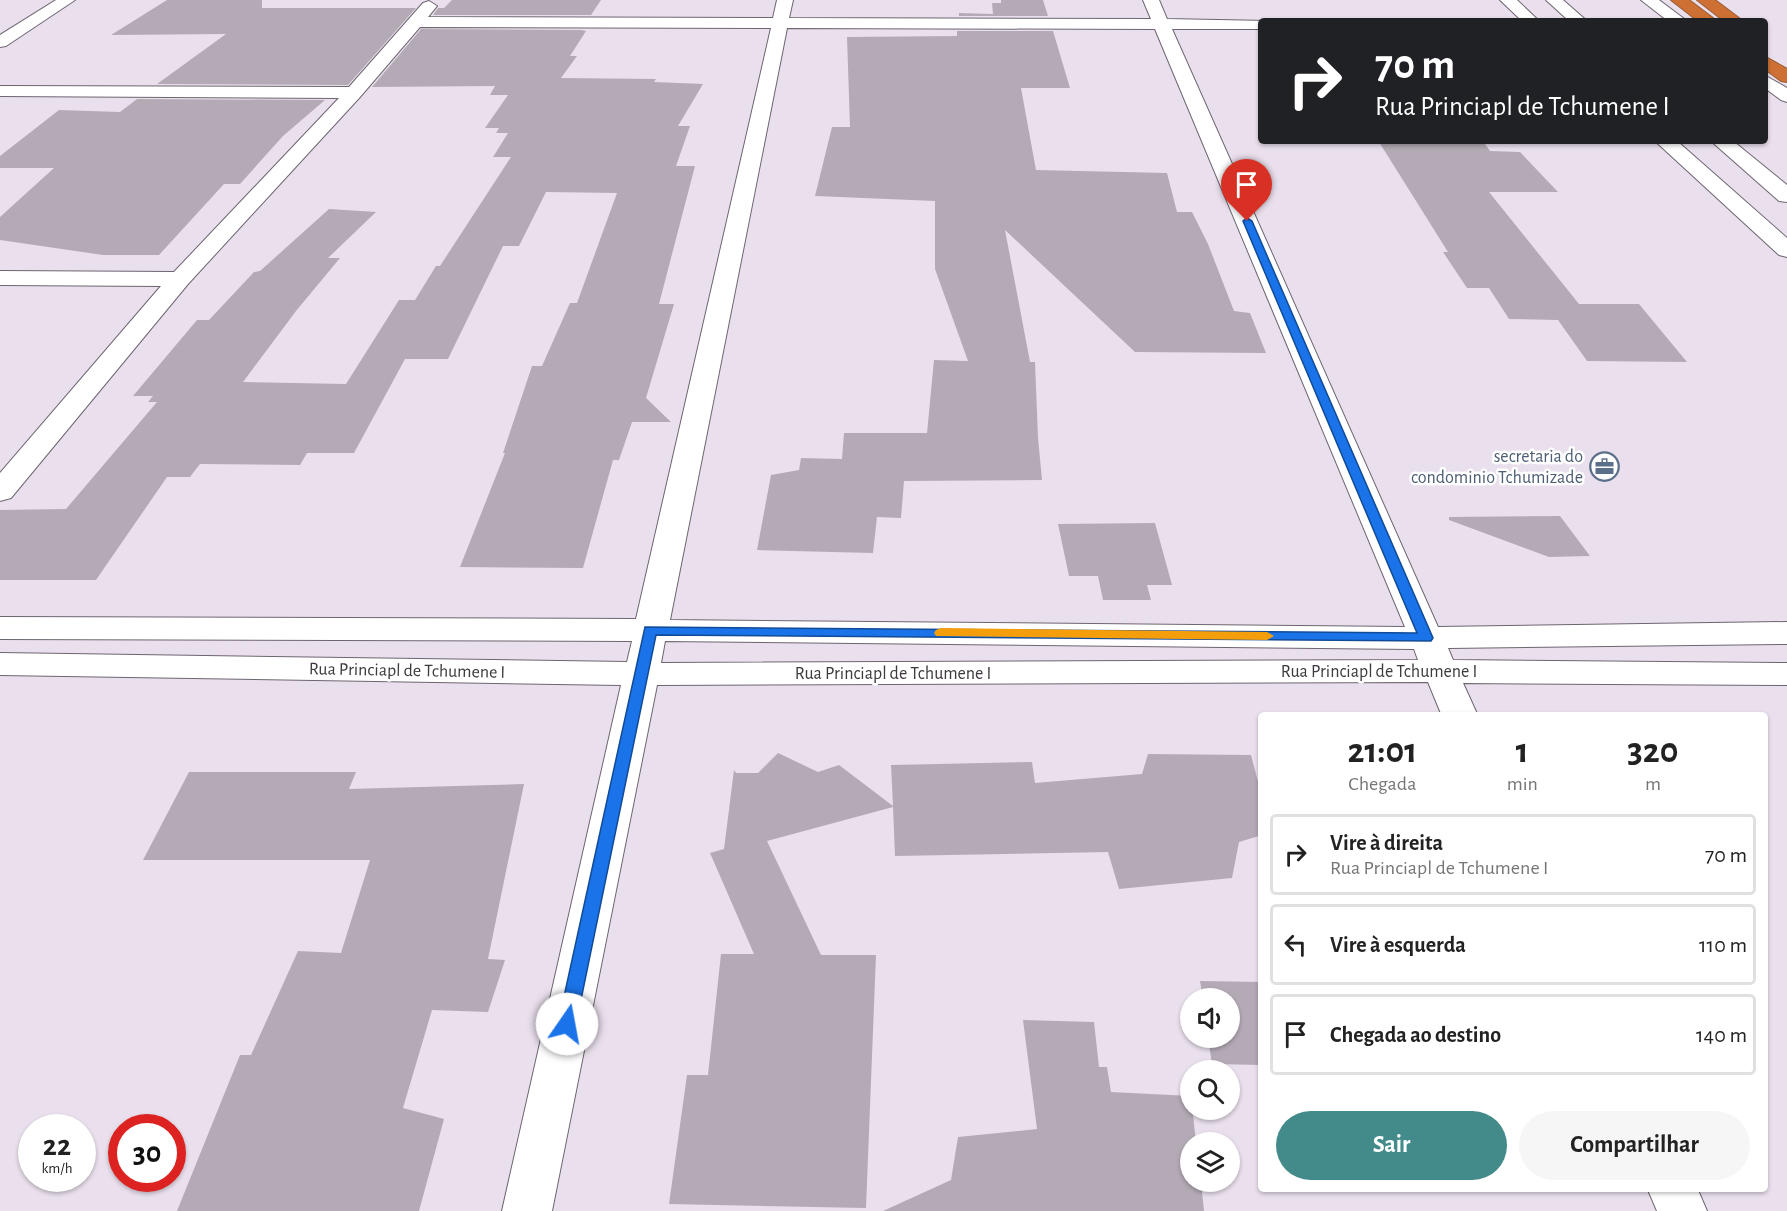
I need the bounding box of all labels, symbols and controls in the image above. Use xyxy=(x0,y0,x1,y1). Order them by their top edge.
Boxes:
icon: right xyxy=(1276,42,1354,120)
text: 70 m xyxy=(1375,44,1455,86)
text: Rua Princiapl de Tchumene I xyxy=(1375,93,1670,120)
pin xyxy=(1221,159,1272,221)
icon: arrive xyxy=(1230,168,1263,201)
place label: secretaria do condominio Tchumizade xyxy=(1411,448,1583,487)
office icon: secretaria do condominio Tchumizade xyxy=(1588,450,1620,482)
street label: Rua Princiapl de Tchumene I xyxy=(309,660,505,682)
street label: Rua Princiapl de Tchumene I xyxy=(1281,663,1477,681)
street label: Rua Princiapl de Tchumene I xyxy=(795,665,991,683)
text: 21:01 xyxy=(1347,733,1417,769)
text: 1 xyxy=(1516,733,1529,769)
text: 320 xyxy=(1627,733,1679,769)
text: Chegada xyxy=(1348,774,1416,794)
text: min xyxy=(1507,774,1538,794)
text: m xyxy=(1645,774,1661,794)
text: Vire à direita xyxy=(1330,832,1443,854)
icon: right xyxy=(1279,838,1312,871)
text: 70 m xyxy=(1705,844,1747,866)
text: Rua Princiapl de Tchumene I xyxy=(1330,858,1548,878)
icon: left xyxy=(1279,928,1312,961)
text: Vire à esquerda xyxy=(1330,934,1466,956)
text: 110 m xyxy=(1699,934,1747,956)
map controls xyxy=(1180,988,1240,1192)
button: sound xyxy=(1180,988,1240,1048)
position arrow xyxy=(535,992,599,1056)
icon: arrive xyxy=(1279,1018,1312,1051)
text: Chegada ao destino xyxy=(1330,1024,1501,1046)
text: 140 m xyxy=(1696,1024,1747,1046)
button: search xyxy=(1180,1060,1240,1120)
button: Sair xyxy=(1276,1111,1507,1180)
button: Compartilhar xyxy=(1519,1111,1750,1180)
speed limit sign: 30 xyxy=(108,1114,186,1192)
text: 22 xyxy=(43,1131,71,1161)
button: layers xyxy=(1180,1132,1240,1192)
text: km/h xyxy=(42,1161,72,1176)

